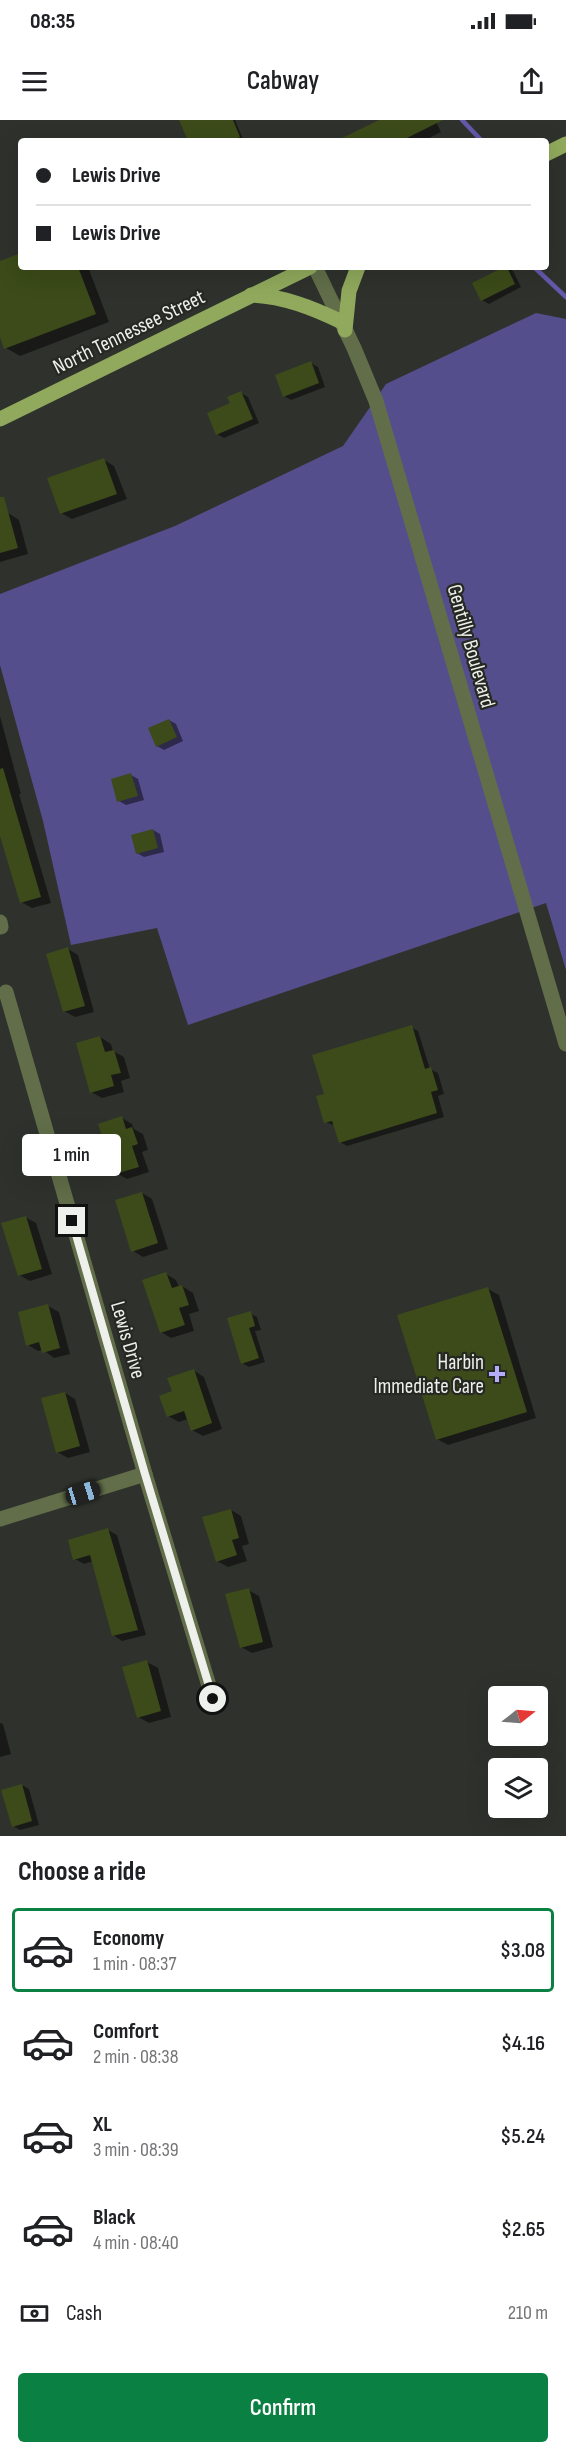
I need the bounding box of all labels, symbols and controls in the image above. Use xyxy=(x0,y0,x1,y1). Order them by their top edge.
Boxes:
text: 08:35 xyxy=(30,8,75,35)
icon: menu xyxy=(18,65,51,98)
text: Cabway xyxy=(247,65,319,97)
icon: share xyxy=(515,65,548,98)
text: Lewis Drive xyxy=(72,162,161,189)
text: Lewis Drive xyxy=(72,220,161,247)
street label: North Tennessee Street xyxy=(49,284,209,380)
street label: Gentilly Boulevard xyxy=(441,581,501,711)
callout: 1 min xyxy=(22,1134,122,1176)
text: 1 min xyxy=(53,1143,90,1167)
route end xyxy=(58,1207,85,1234)
street label: Lewis Drive xyxy=(105,1299,151,1381)
place label: Harbin Immediate Care xyxy=(374,1350,484,1399)
marker: Harbin Immediate Care xyxy=(488,1365,506,1383)
car xyxy=(63,1479,103,1507)
route start xyxy=(199,1685,226,1712)
north arrow xyxy=(488,1686,548,1746)
map controls xyxy=(488,1686,548,1818)
button: layers xyxy=(488,1758,548,1818)
text: Choose a ride xyxy=(18,1856,146,1888)
icon: car xyxy=(21,1923,75,1977)
text: Economy xyxy=(93,1925,164,1952)
text: $3.08 xyxy=(500,1937,545,1964)
text: 1 min · 08:37 xyxy=(93,1952,176,1976)
icon: car xyxy=(21,2016,75,2070)
text: Comfort xyxy=(93,2018,159,2045)
text: $4.16 xyxy=(501,2030,545,2057)
text: 2 min · 08:38 xyxy=(93,2045,178,2069)
icon: car xyxy=(21,2109,75,2163)
text: XL xyxy=(93,2111,112,2138)
text: $5.24 xyxy=(500,2123,545,2150)
text: 3 min · 08:39 xyxy=(93,2138,179,2162)
icon: car xyxy=(21,2202,75,2256)
text: Black xyxy=(93,2204,135,2231)
text: $2.65 xyxy=(501,2216,545,2243)
text: 4 min · 08:40 xyxy=(93,2231,179,2255)
icon: cash xyxy=(18,2297,51,2330)
text: Cash xyxy=(66,2300,102,2327)
text: 210 m xyxy=(508,2301,548,2325)
button: Confirm xyxy=(18,2373,548,2442)

